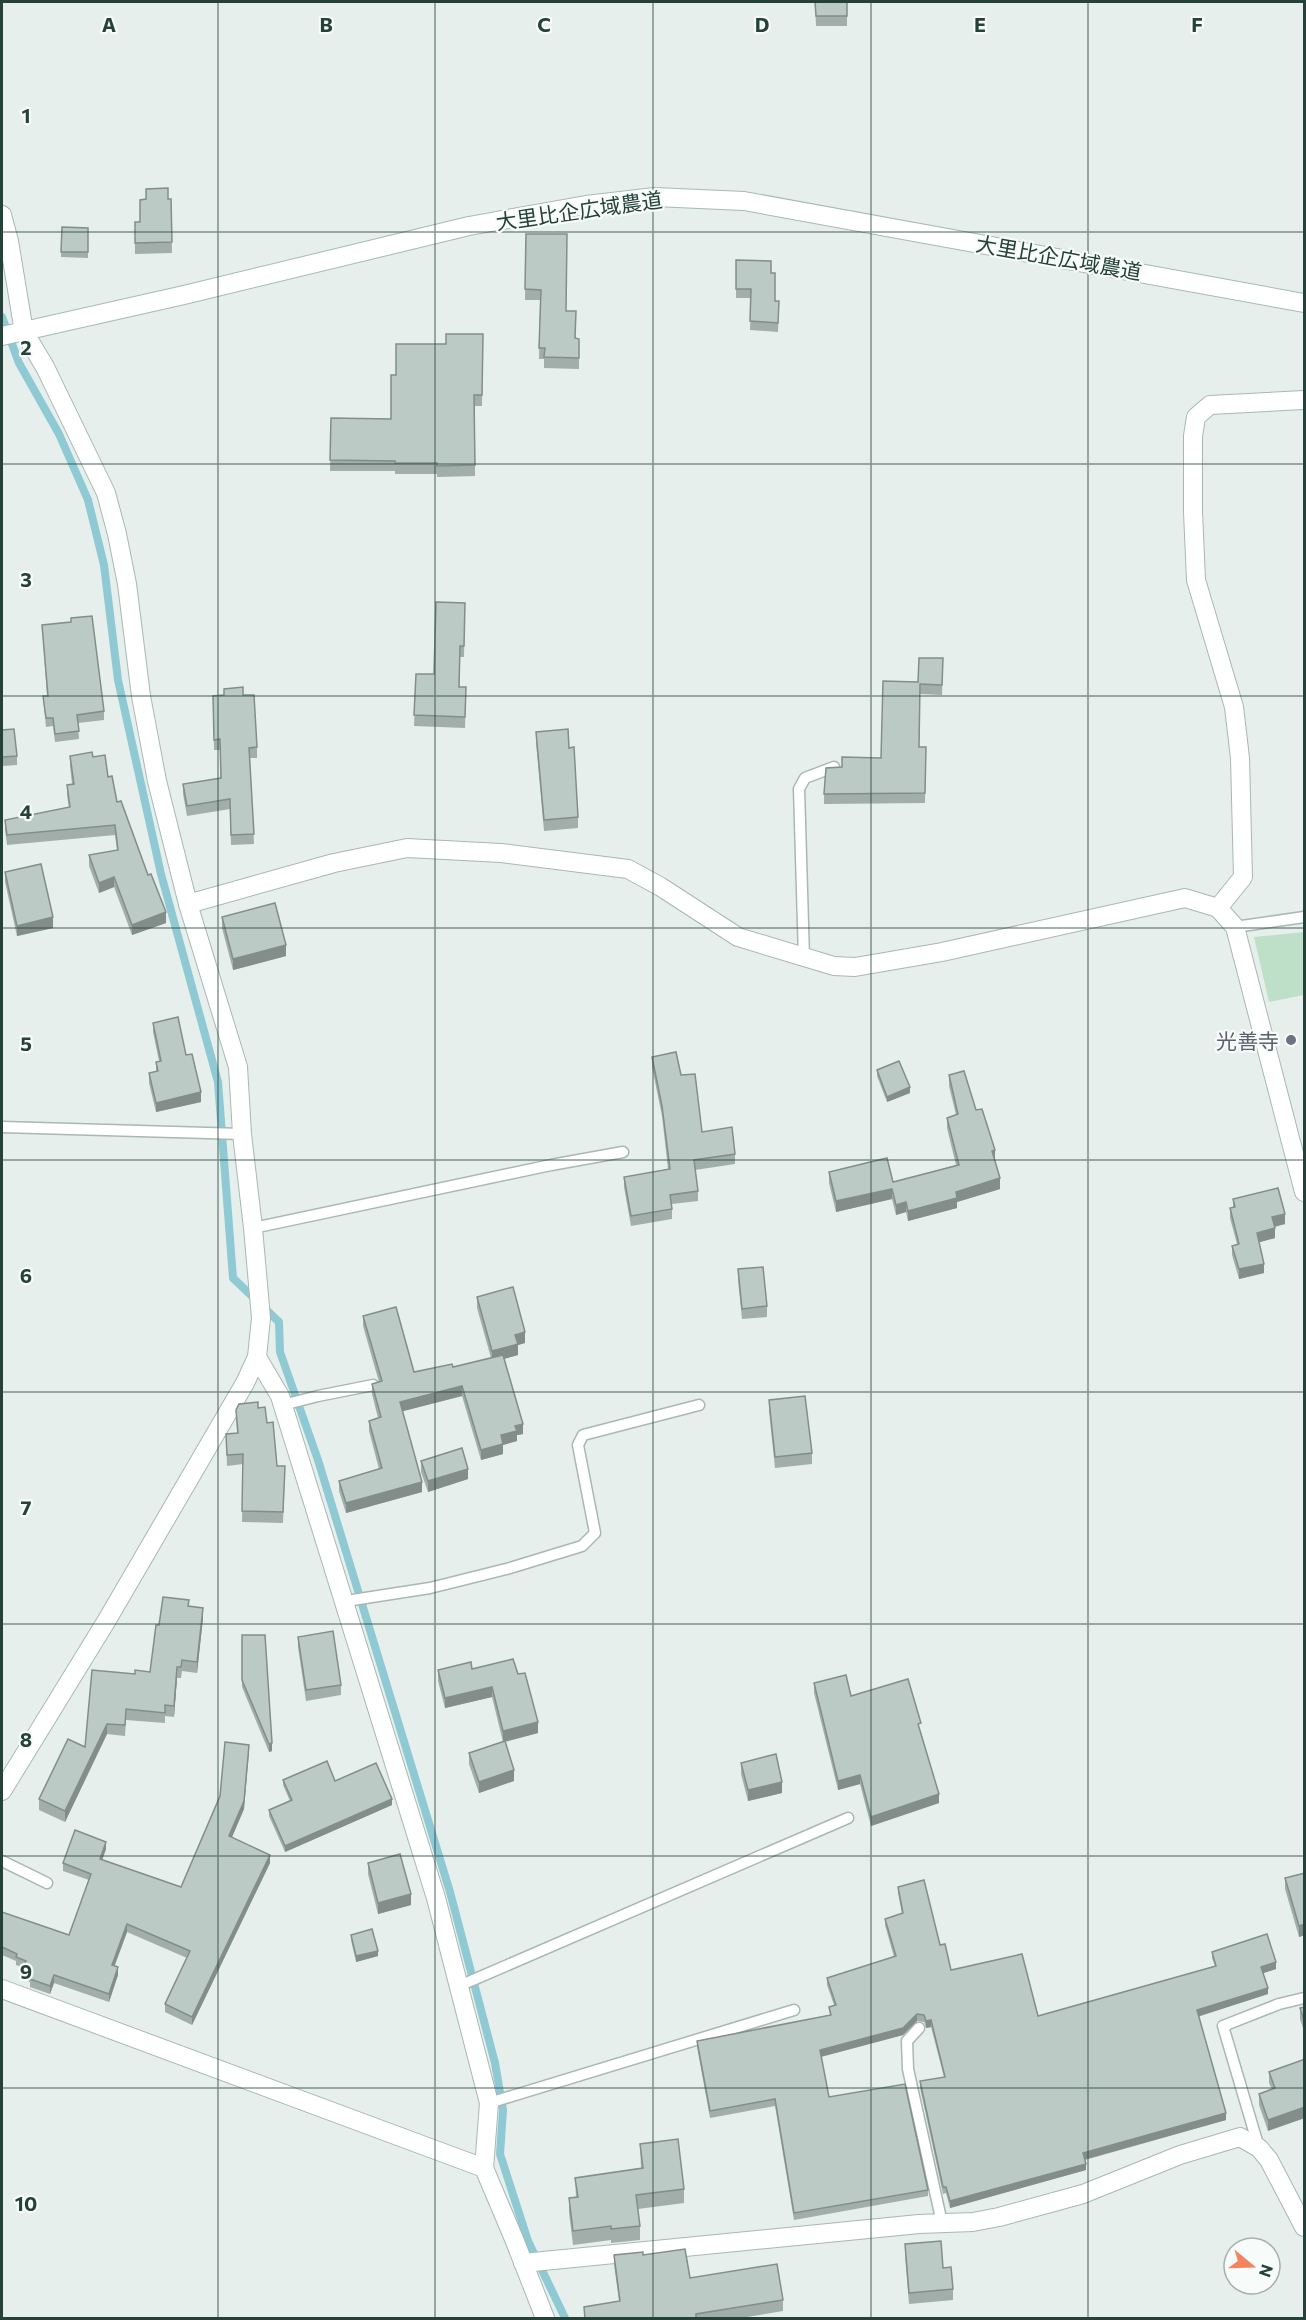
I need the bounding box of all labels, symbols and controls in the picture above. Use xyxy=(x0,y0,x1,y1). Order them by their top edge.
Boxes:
text: A xyxy=(102,12,116,36)
text: B xyxy=(319,12,333,36)
text: C xyxy=(537,12,551,36)
text: D xyxy=(755,12,769,36)
text: E xyxy=(974,12,986,36)
text: F xyxy=(1191,12,1203,36)
text: 1 xyxy=(21,103,31,127)
street label: 大里比企広域農道 xyxy=(494,186,664,234)
street label: 大里比企広域農道 xyxy=(974,230,1144,284)
text: 2 xyxy=(20,335,32,359)
text: 3 xyxy=(20,567,32,591)
text: 4 xyxy=(20,799,32,823)
place label: 光善寺 xyxy=(1216,1028,1279,1053)
text: 5 xyxy=(20,1031,32,1055)
marker: 光善寺 xyxy=(1284,1033,1298,1047)
text: 6 xyxy=(20,1263,32,1287)
text: 7 xyxy=(21,1495,32,1519)
text: 8 xyxy=(20,1727,32,1751)
text: 9 xyxy=(20,1959,32,1983)
text: 10 xyxy=(15,2191,37,2215)
north arrow xyxy=(1222,2236,1282,2296)
text: N xyxy=(1256,2262,1278,2280)

